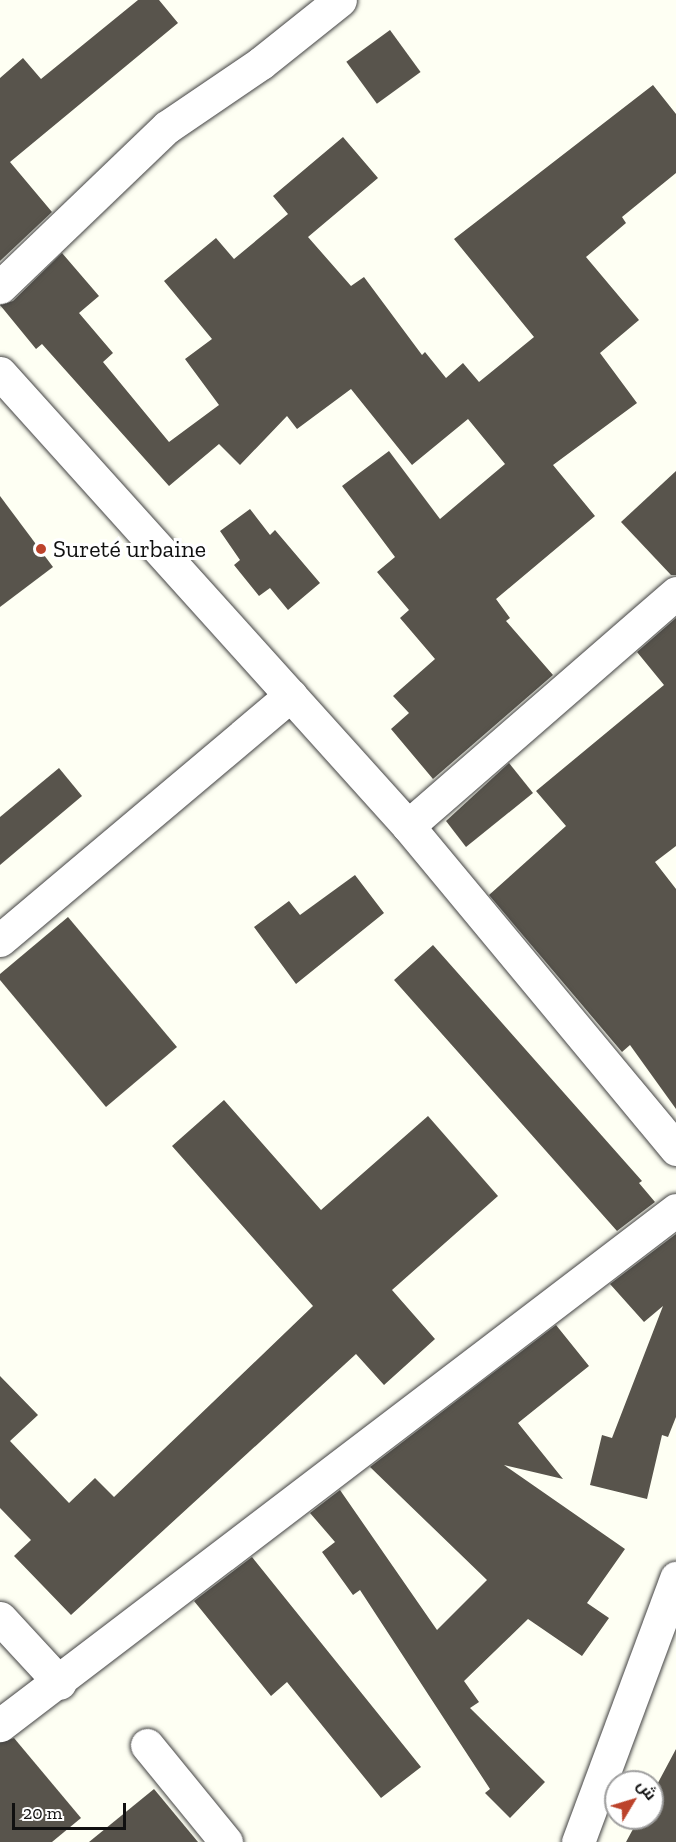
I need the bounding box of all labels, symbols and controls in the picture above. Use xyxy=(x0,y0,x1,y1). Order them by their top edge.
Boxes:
place label: Sureté urbaine xyxy=(53,535,206,563)
marker: Sureté urbaine xyxy=(34,542,48,556)
north arrow xyxy=(604,1770,664,1830)
text: ش xyxy=(633,1776,661,1804)
scale bar xyxy=(15,1791,129,1829)
text: 20 m xyxy=(23,1802,62,1824)

